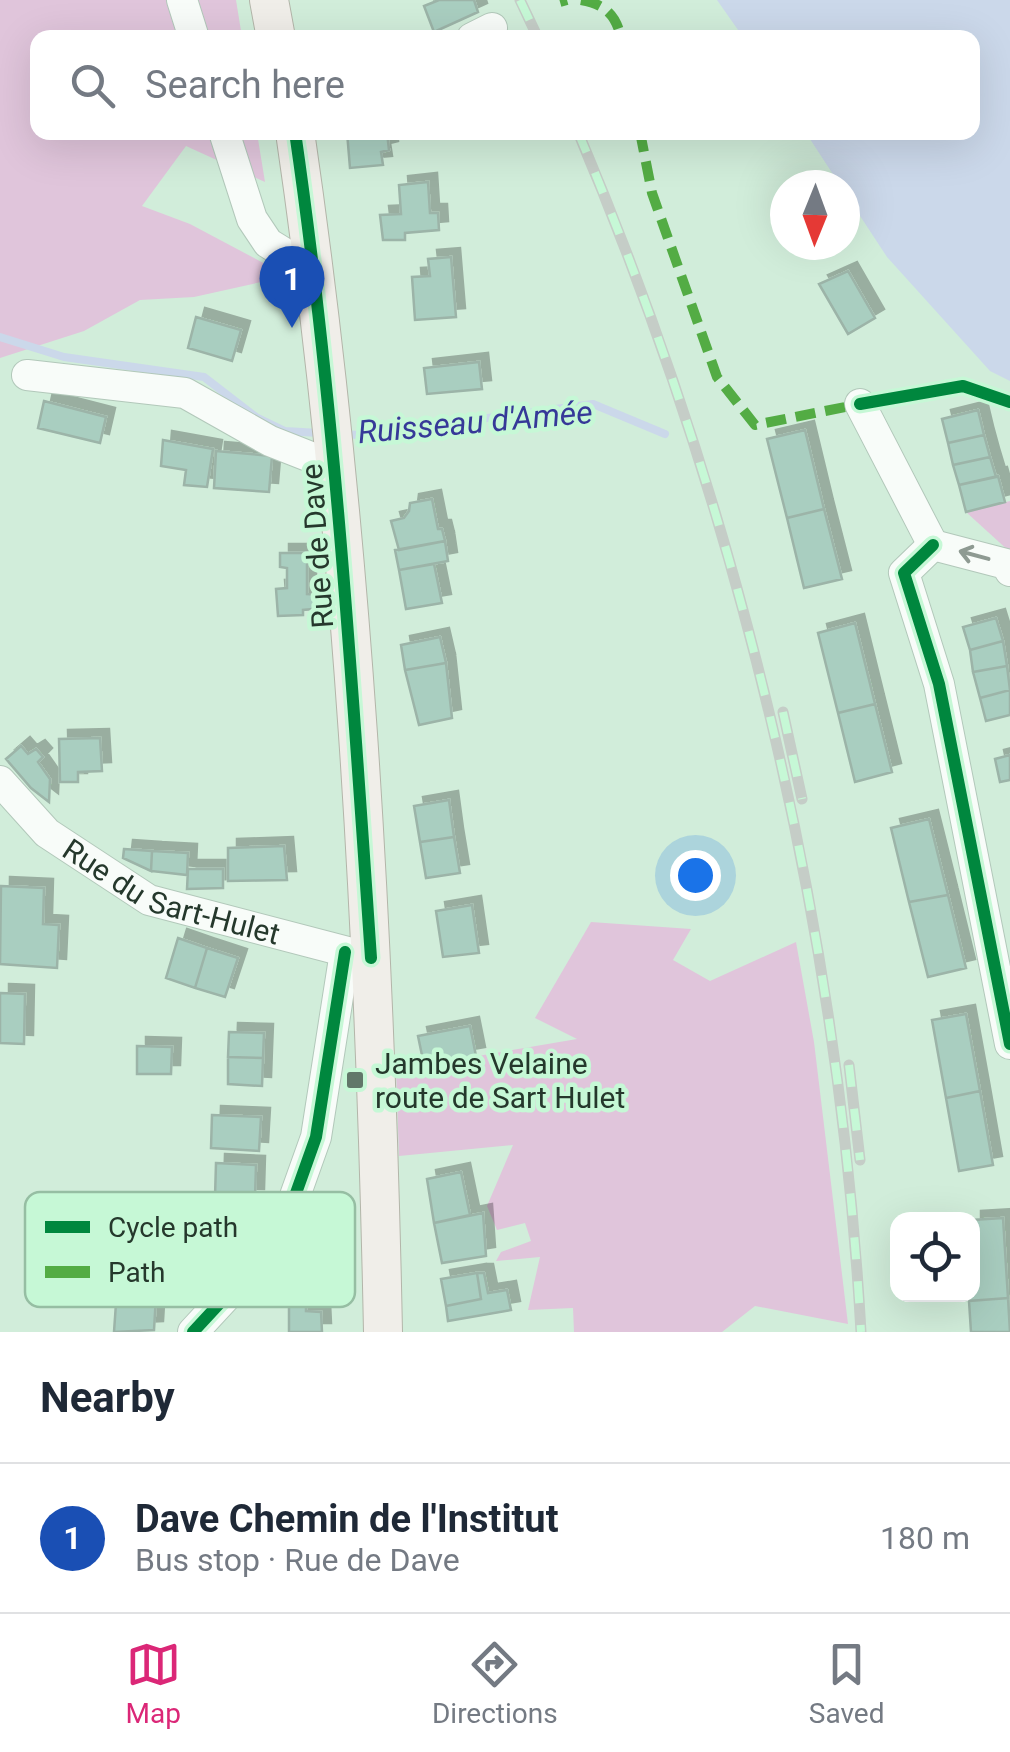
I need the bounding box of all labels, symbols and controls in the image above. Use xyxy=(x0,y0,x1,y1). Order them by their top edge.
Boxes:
search box xyxy=(30,30,980,140)
icon: search xyxy=(65,58,120,113)
text: Search here xyxy=(145,63,345,107)
north arrow xyxy=(770,170,860,260)
pin: 1 xyxy=(260,245,324,328)
water label: Ruisseau d'Amée xyxy=(356,393,594,451)
street label: Rue de Dave xyxy=(294,463,340,629)
one-way arrow xyxy=(959,545,990,564)
street label: Rue du Sart-Hulet xyxy=(57,831,284,951)
your location xyxy=(670,850,721,901)
place label: Jambes Velaine route de Sart Hulet xyxy=(375,1046,625,1115)
marker: Jambes Velaine route de Sart Hulet xyxy=(344,1069,366,1091)
legend xyxy=(25,1192,355,1307)
text: Cycle path xyxy=(108,1211,238,1244)
map controls xyxy=(890,1212,980,1302)
button: locate xyxy=(890,1212,980,1302)
text: Path xyxy=(108,1256,165,1289)
text: Nearby xyxy=(40,1373,175,1422)
text: Dave Chemin de l'Institut xyxy=(135,1497,559,1541)
text: 1 xyxy=(63,1519,82,1557)
text: 180 m xyxy=(880,1519,970,1557)
text: Bus stop · Rue de Dave xyxy=(135,1541,460,1579)
tab: Map xyxy=(126,1637,181,1730)
tab: Directions xyxy=(432,1637,558,1730)
tab: Saved xyxy=(809,1637,884,1730)

